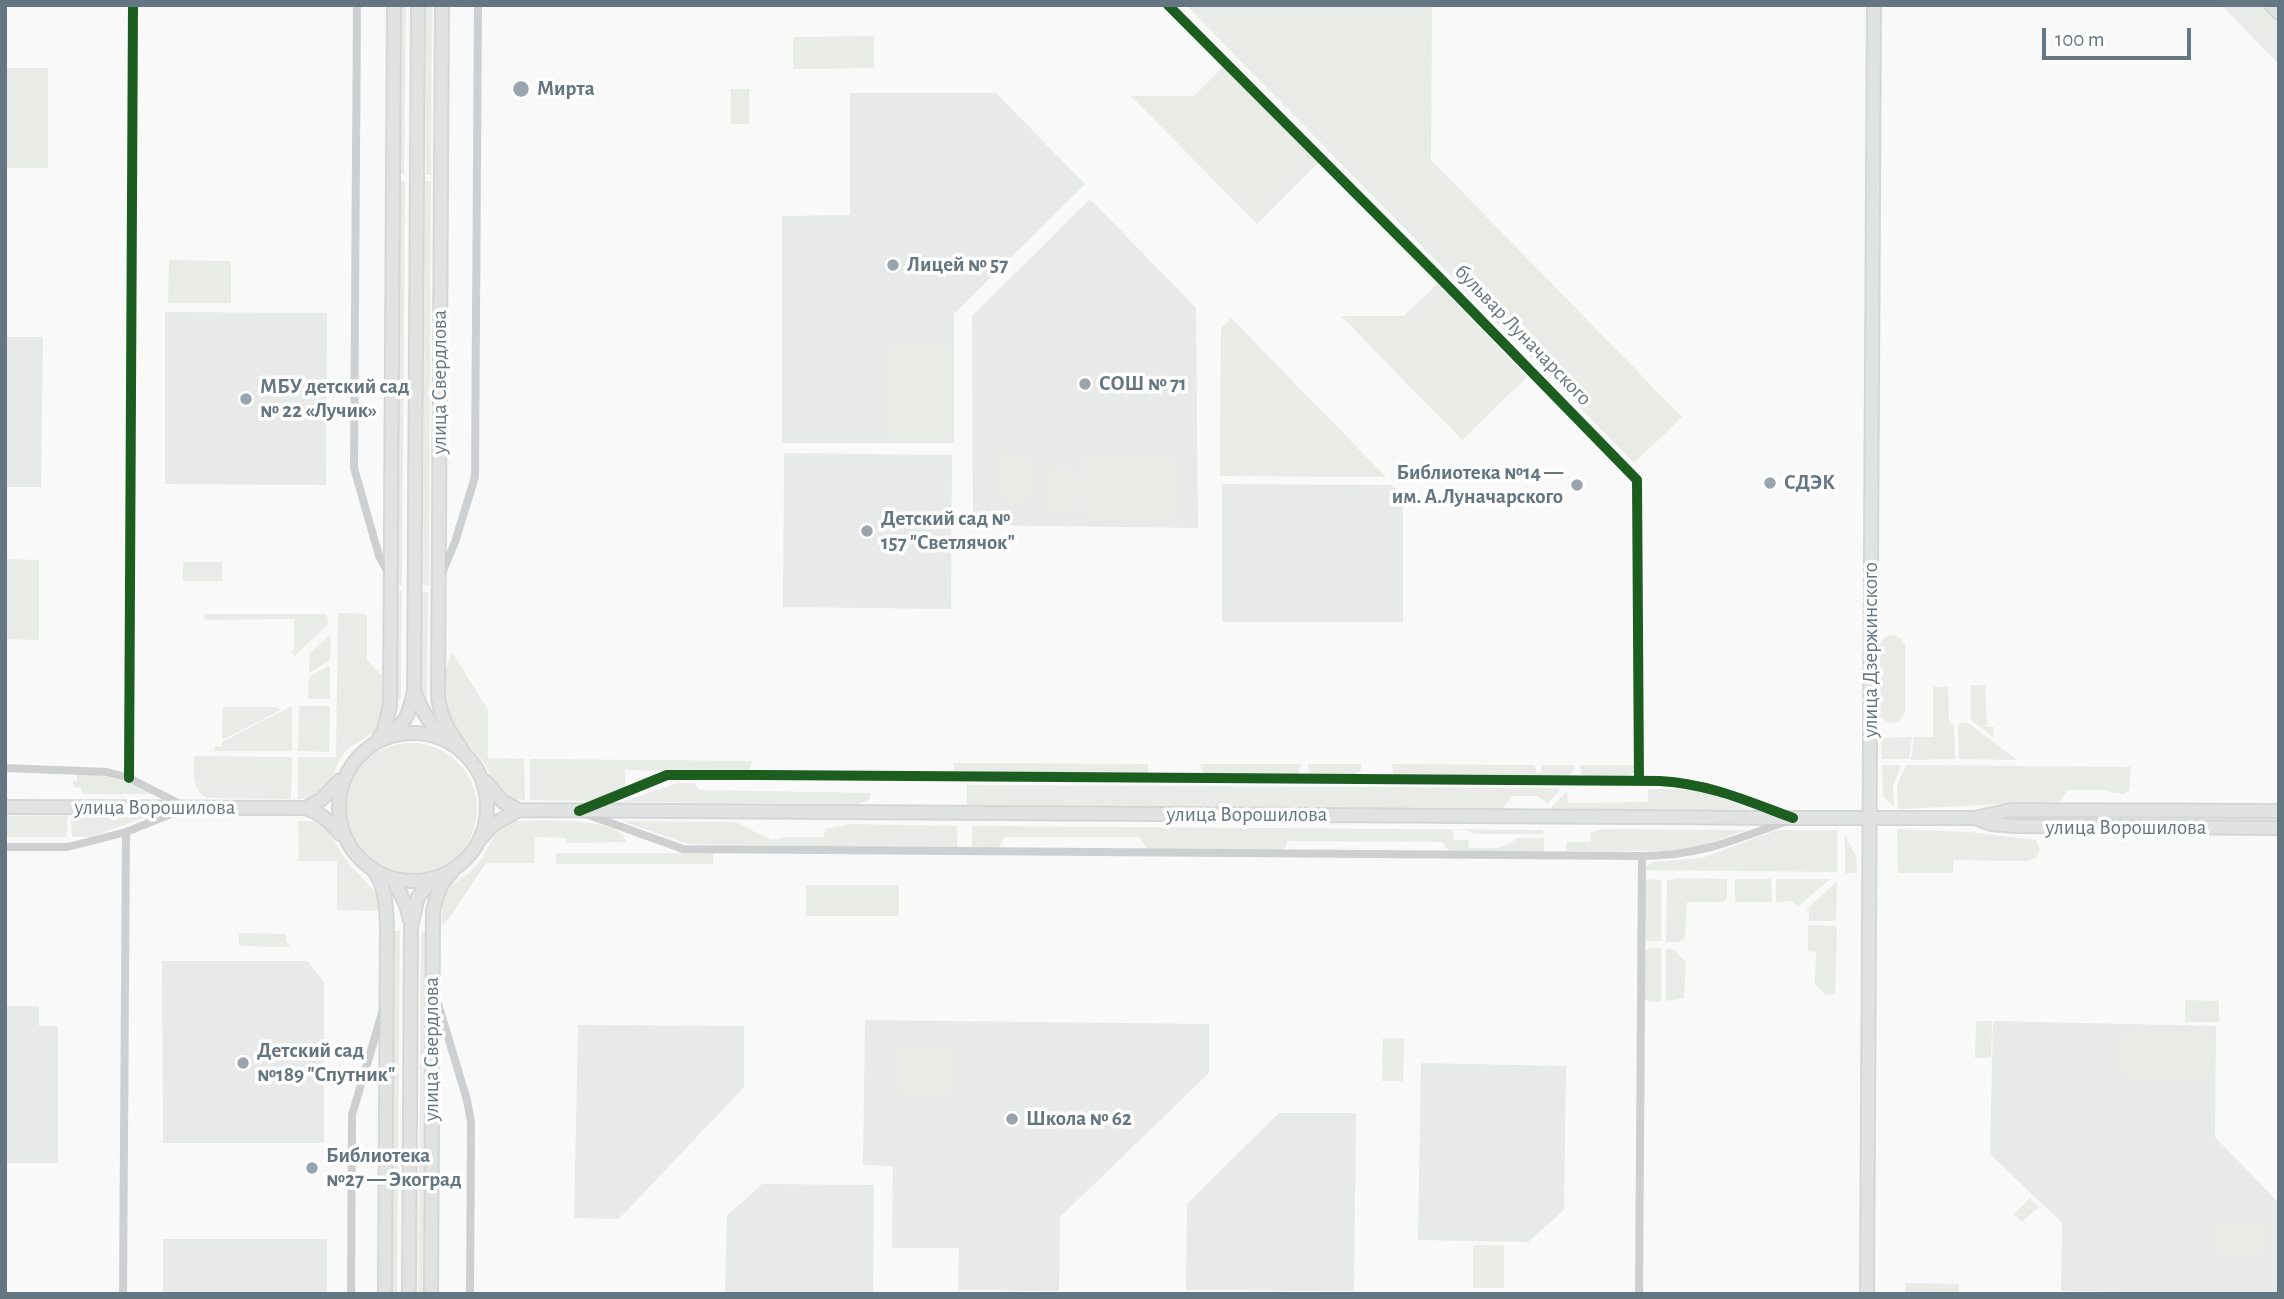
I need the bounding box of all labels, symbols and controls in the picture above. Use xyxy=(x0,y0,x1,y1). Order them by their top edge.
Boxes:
scale bar xyxy=(2046,14,2195,58)
text: 100 m xyxy=(2055,29,2105,50)
place label: Мирта xyxy=(537,76,595,102)
marker: Мирта xyxy=(511,79,531,99)
place label: Лицей № 57 xyxy=(907,252,1008,278)
marker: Лицей № 57 xyxy=(885,257,901,273)
street label: бульвар Луначарского xyxy=(1449,259,1597,411)
street label: улица Свердлова xyxy=(427,310,453,454)
place label: СОШ № 71 xyxy=(1099,371,1187,397)
place label: МБУ детский сад № 22 «Лучик» xyxy=(260,374,409,424)
marker: СОШ № 71 xyxy=(1077,376,1093,392)
marker: МБУ детский сад № 22 «Лучик» xyxy=(238,391,254,407)
place label: Библиотека №14 — им. А.Луначарского xyxy=(1392,460,1563,510)
place label: СДЭК xyxy=(1784,470,1835,496)
marker: СДЭК xyxy=(1762,475,1778,491)
marker: Библиотека №14 — им. А.Луначарского xyxy=(1569,477,1585,493)
place label: Детский сад № 157 "Светлячок" xyxy=(881,506,1015,556)
marker: Детский сад № 157 "Светлячок" xyxy=(859,523,875,539)
street label: улица Дзержинского xyxy=(1858,562,1884,738)
street label: улица Ворошилова xyxy=(75,795,235,821)
street label: улица Ворошилова xyxy=(1167,802,1327,828)
street label: улица Ворошилова xyxy=(2046,815,2206,841)
street label: улица Свердлова xyxy=(419,977,445,1121)
place label: Детский сад №189 "Спутник" xyxy=(257,1038,395,1088)
marker: Детский сад №189 "Спутник" xyxy=(235,1055,251,1071)
place label: Школа № 62 xyxy=(1026,1106,1132,1132)
marker: Школа № 62 xyxy=(1004,1111,1020,1127)
place label: Библиотека №27 — Экоград xyxy=(326,1143,462,1193)
marker: Библиотека №27 — Экоград xyxy=(304,1160,320,1176)

